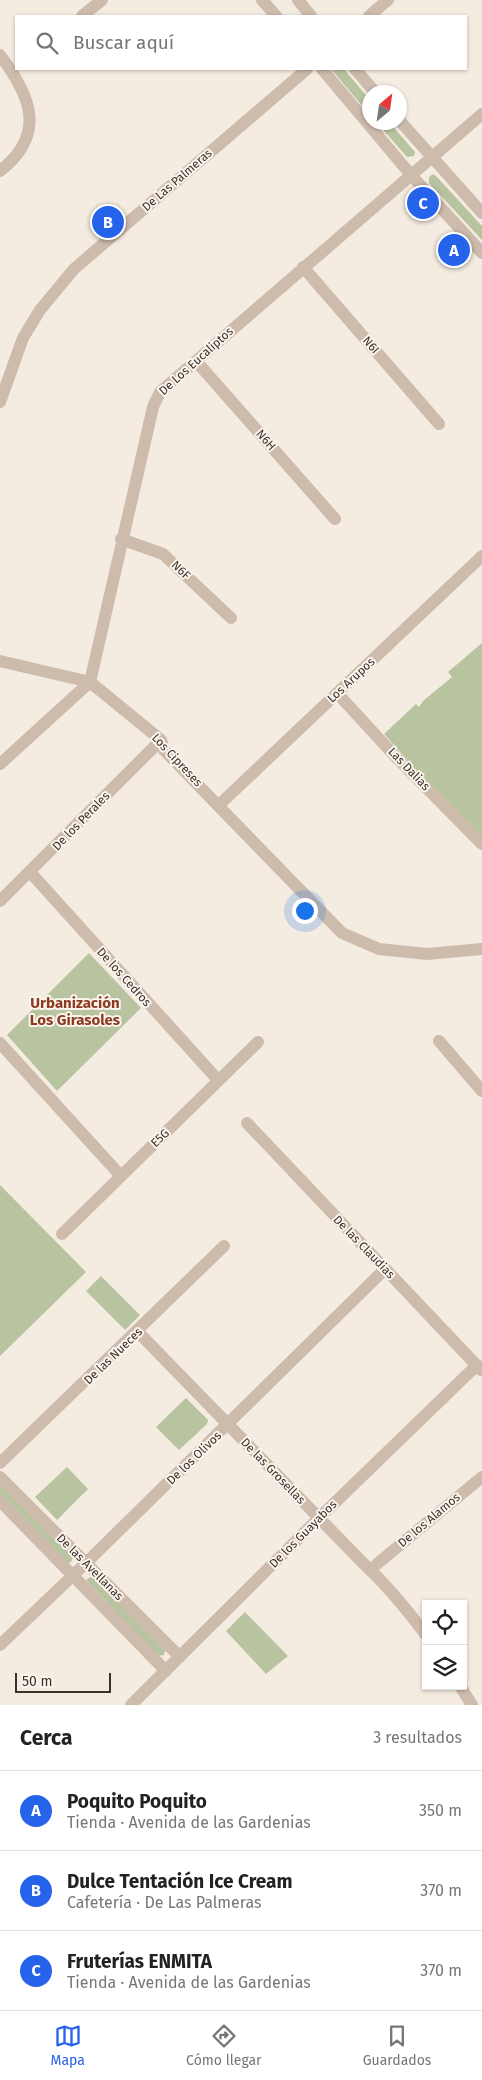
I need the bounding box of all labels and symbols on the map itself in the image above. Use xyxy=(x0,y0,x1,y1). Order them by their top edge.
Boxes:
north arrow xyxy=(362,85,407,130)
street label: De Las Palmeras xyxy=(139,146,215,214)
pin: C xyxy=(407,184,439,222)
pin: B xyxy=(92,203,124,241)
pin: A xyxy=(438,231,470,269)
street label: De Los Eucaliptos xyxy=(156,324,236,398)
street label: N6I xyxy=(360,334,382,356)
street label: N6H xyxy=(253,427,279,453)
street label: N6F xyxy=(169,558,193,582)
street label: Los Arupos xyxy=(324,654,378,705)
street label: Los Cipreses xyxy=(149,731,205,790)
street label: Las Dalias xyxy=(385,745,433,794)
street label: De los Perales xyxy=(50,788,113,853)
your location xyxy=(292,898,318,924)
street label: De los Cedros xyxy=(94,945,154,1009)
district label: Urbanización Los Girasoles xyxy=(30,994,120,1029)
street label: E5G xyxy=(148,1126,172,1150)
street label: De las Claudias xyxy=(330,1213,398,1282)
street label: De las Nueces xyxy=(81,1324,145,1387)
street label: De los Olivos xyxy=(164,1428,224,1487)
street label: De las Grosellas xyxy=(238,1435,308,1507)
street label: De los Alamos xyxy=(395,1490,463,1550)
street label: De los Guayabos xyxy=(266,1497,340,1571)
street label: De las Avellanas xyxy=(54,1531,126,1603)
scale bar xyxy=(15,1670,111,1693)

